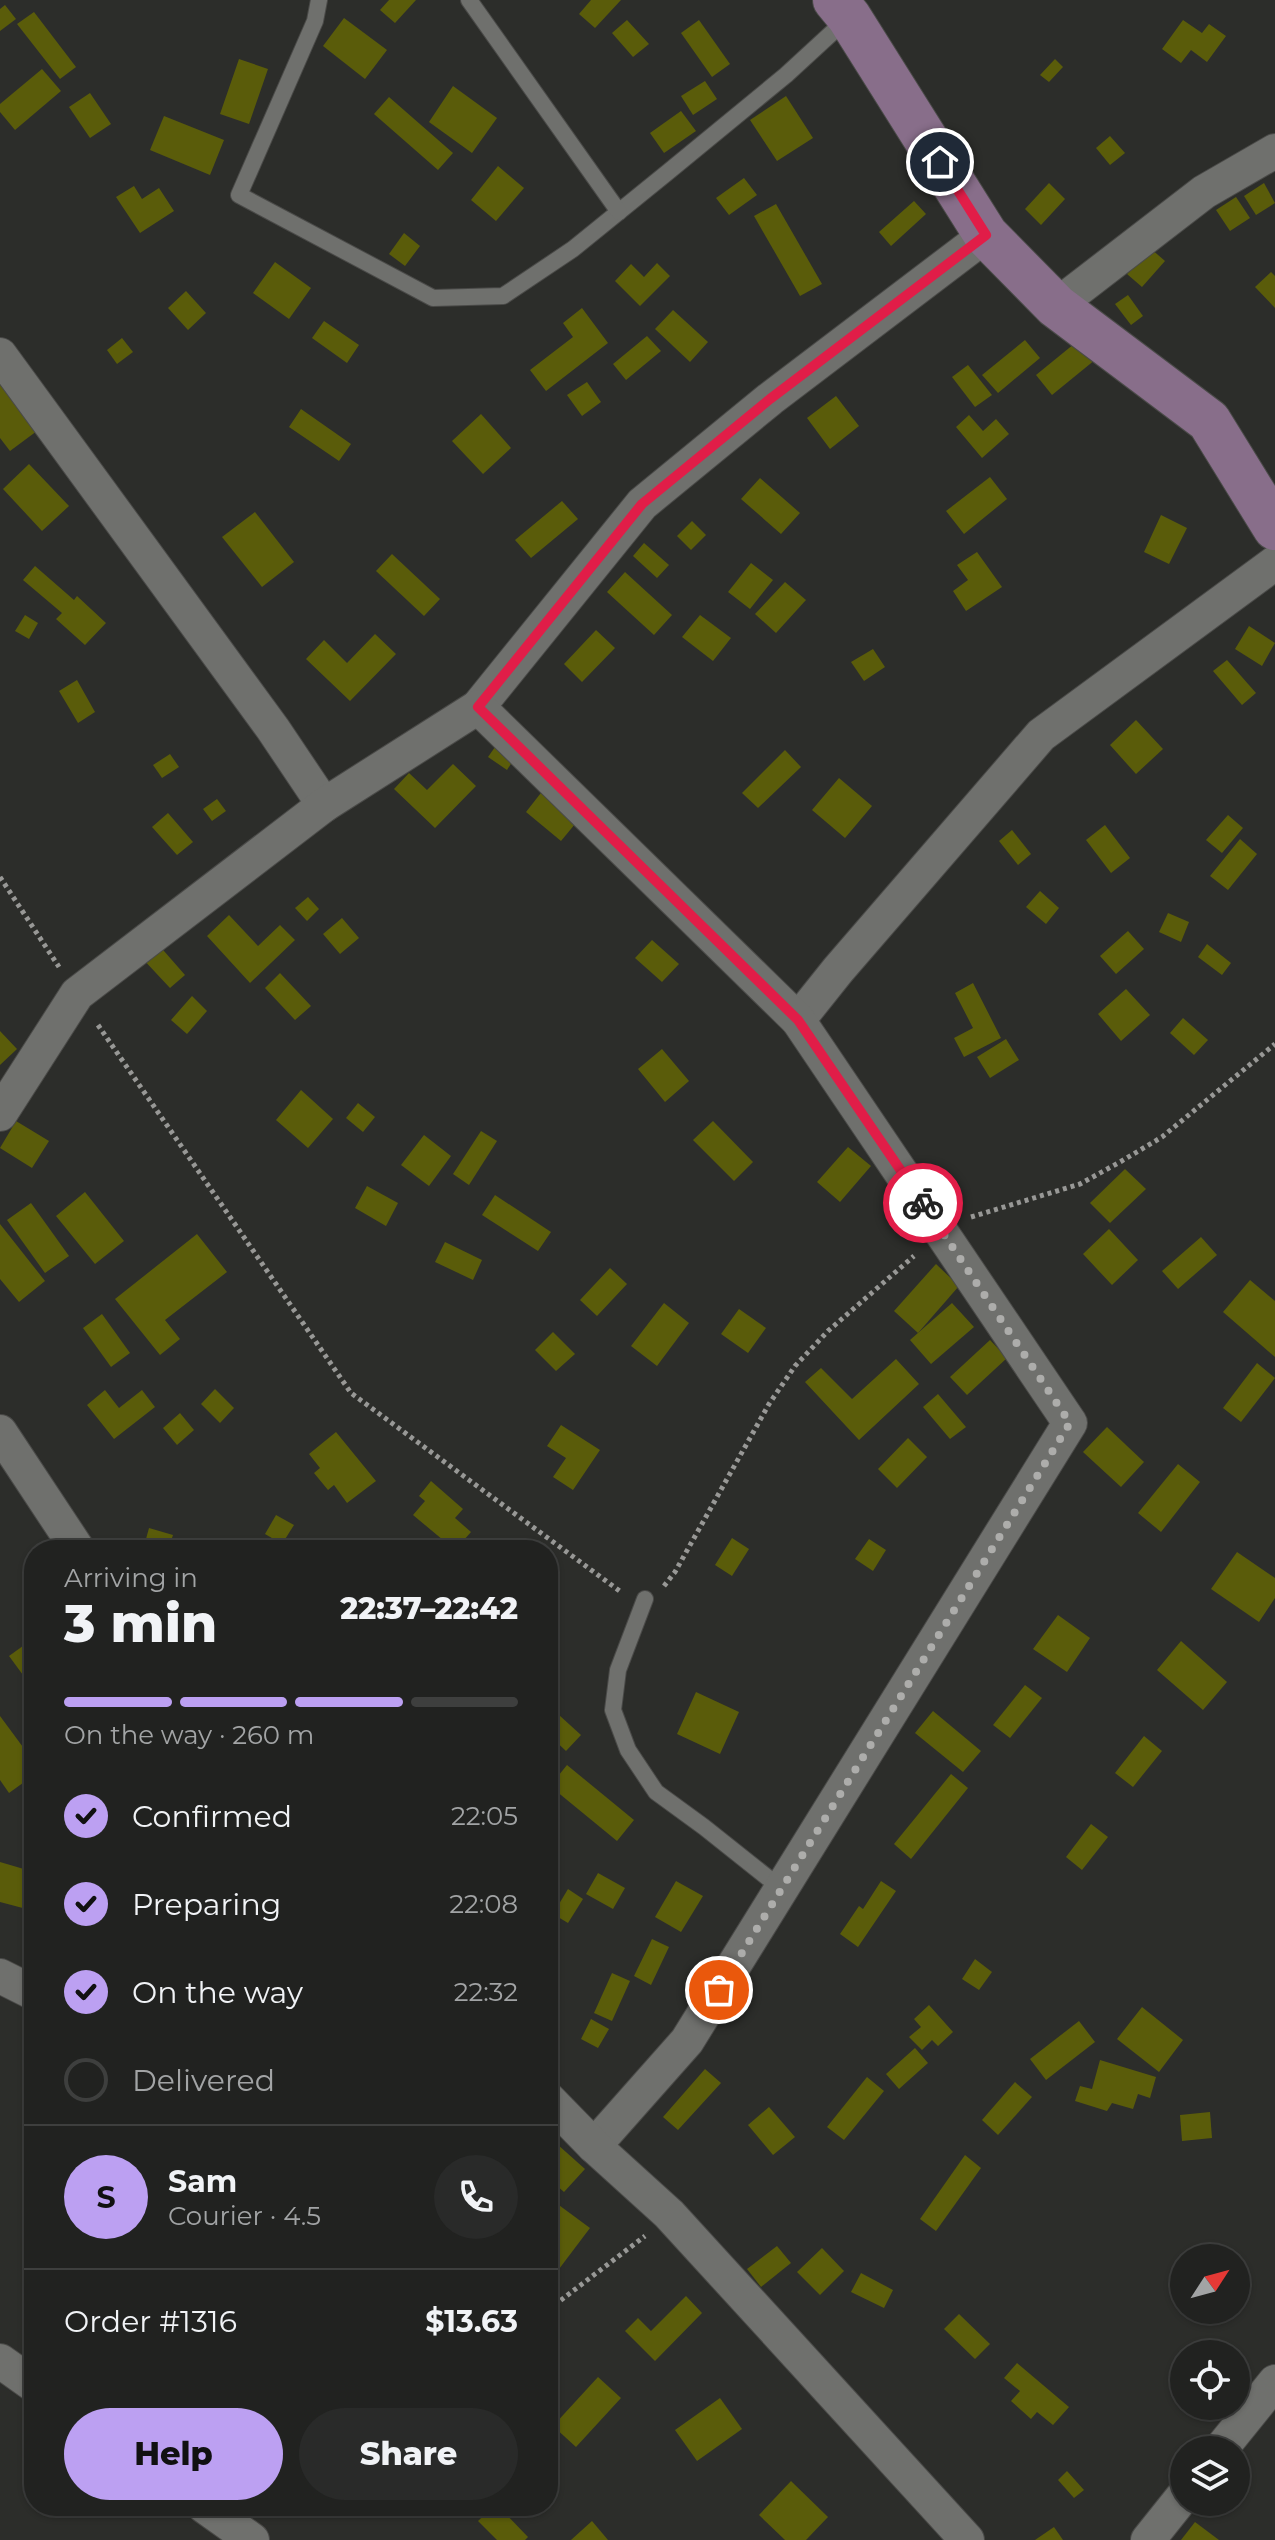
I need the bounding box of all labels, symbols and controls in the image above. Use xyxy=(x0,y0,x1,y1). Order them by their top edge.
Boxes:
pin xyxy=(906,128,974,196)
icon: home xyxy=(918,140,962,184)
courier xyxy=(883,1163,963,1243)
icon: bike xyxy=(901,1181,945,1225)
text: Arriving in xyxy=(64,1562,198,1594)
text: 22:37–22:42 xyxy=(340,1590,518,1627)
text: 3 min xyxy=(64,1592,217,1655)
text: On the way · 260 m xyxy=(64,1719,314,1751)
icon: check xyxy=(64,1794,108,1838)
text: Confirmed xyxy=(132,1798,292,1835)
text: 22:05 xyxy=(451,1800,518,1832)
icon: check xyxy=(64,1882,108,1926)
text: Preparing xyxy=(132,1886,281,1923)
text: 22:08 xyxy=(449,1888,518,1920)
pin xyxy=(685,1956,753,2024)
icon: bag xyxy=(697,1968,741,2012)
icon: check xyxy=(64,1970,108,2014)
text: On the way xyxy=(132,1974,303,2011)
text: 22:32 xyxy=(454,1976,518,2008)
text: Delivered xyxy=(132,2062,275,2099)
button: phone xyxy=(434,2155,518,2239)
text: Sam xyxy=(168,2163,237,2200)
text: S xyxy=(96,2179,116,2216)
text: Courier · 4.5 xyxy=(168,2200,321,2232)
north arrow xyxy=(1170,2244,1250,2324)
map controls xyxy=(1170,2244,1250,2516)
text: Order #1316 xyxy=(64,2303,237,2340)
text: $13.63 xyxy=(425,2303,518,2340)
button: locate xyxy=(1170,2340,1250,2420)
button: Help xyxy=(64,2408,283,2500)
button: Share xyxy=(299,2408,518,2500)
button: layers xyxy=(1170,2436,1250,2516)

